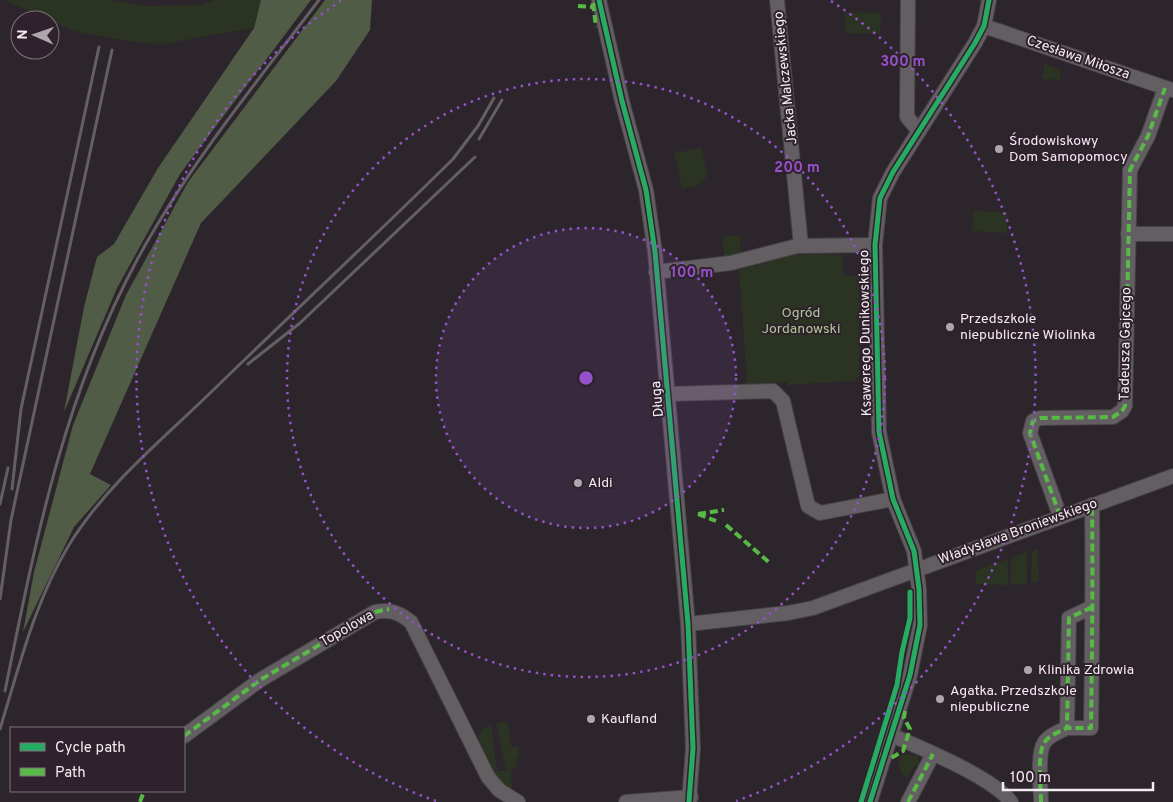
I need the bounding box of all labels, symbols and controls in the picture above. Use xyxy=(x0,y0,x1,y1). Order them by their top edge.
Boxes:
north arrow xyxy=(10,10,60,60)
street label: Jacka Malczewskiego xyxy=(771,10,801,145)
text: N xyxy=(15,29,32,40)
street label: Czesława Miłosza xyxy=(1024,32,1132,84)
text: 300 m xyxy=(880,53,926,72)
place label: Środowiskowy Dom Samopomocy xyxy=(1009,132,1128,166)
marker: Środowiskowy Dom Samopomocy xyxy=(993,143,1005,155)
text: 200 m xyxy=(774,159,820,178)
street label: Ksawerego Dunikowskiego xyxy=(856,249,876,416)
text: 100 m xyxy=(671,264,713,283)
street label: Tadeusza Gajcego xyxy=(1117,287,1135,401)
park label: Ogród Jordanowski xyxy=(761,305,841,338)
place label: Przedszkole niepubliczne Wiolinka xyxy=(960,311,1095,344)
marker: Przedszkole niepubliczne Wiolinka xyxy=(944,321,956,333)
centre of rings xyxy=(577,369,595,387)
street label: Długa xyxy=(648,380,668,418)
place label: Aldi xyxy=(588,475,613,492)
marker: Aldi xyxy=(572,477,584,489)
street label: Władysława Broniewskiego xyxy=(936,495,1100,569)
street label: Topolowa xyxy=(317,607,377,651)
place label: Klinika Zdrowia xyxy=(1038,662,1134,679)
marker: Klinika Zdrowia xyxy=(1022,664,1034,676)
place label: Agatka. Przedszkole niepubliczne xyxy=(950,683,1077,716)
marker: Agatka. Przedszkole niepubliczne xyxy=(934,693,946,705)
place label: Kaufland xyxy=(601,711,657,728)
marker: Kaufland xyxy=(585,713,597,725)
legend xyxy=(10,727,185,792)
text: Cycle path xyxy=(55,739,126,758)
scale bar xyxy=(1003,760,1153,792)
text: Path xyxy=(55,764,86,783)
text: 100 m xyxy=(1010,769,1051,788)

